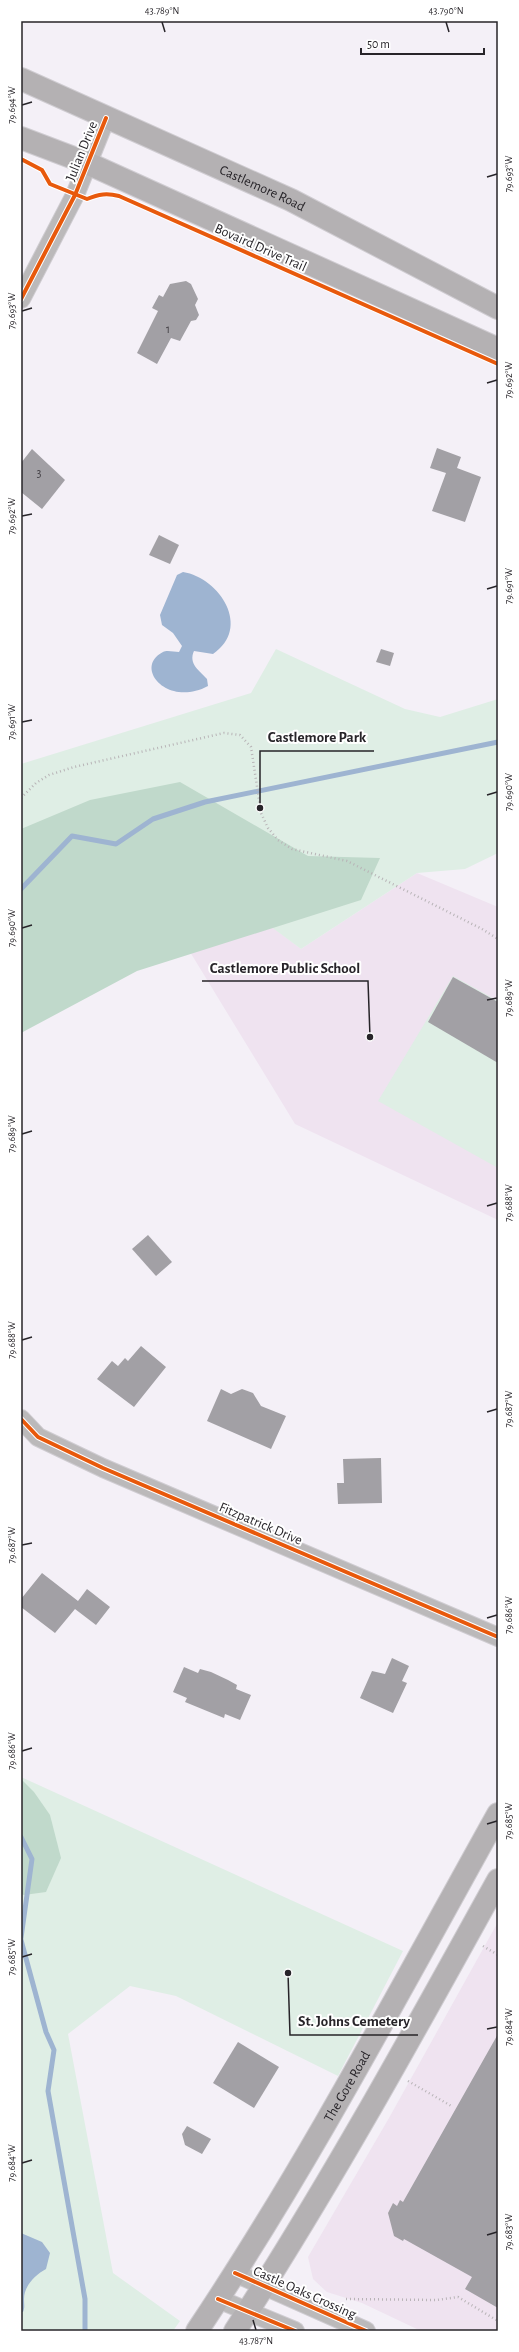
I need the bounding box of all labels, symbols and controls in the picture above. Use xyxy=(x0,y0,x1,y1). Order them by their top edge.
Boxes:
text: 43.789°N xyxy=(145,6,179,16)
text: 43.790°N xyxy=(428,6,464,16)
scale bar xyxy=(361,30,484,56)
text: 50 m xyxy=(367,38,390,50)
text: 79.694°W xyxy=(7,86,17,124)
street label: Julian Drive xyxy=(64,119,100,183)
text: 79.693°W xyxy=(504,156,514,192)
street label: Castlemore Road xyxy=(217,163,307,214)
street label: Bovaird Drive Trail xyxy=(213,221,309,274)
text: 79.693°W xyxy=(7,293,17,329)
house number: 1 xyxy=(166,323,170,335)
text: 79.692°W xyxy=(504,361,514,399)
house number: 3 xyxy=(37,467,42,479)
text: 79.692°W xyxy=(7,497,17,535)
text: 79.691°W xyxy=(504,568,514,604)
text: 79.691°W xyxy=(7,704,17,740)
callout: Castlemore Park xyxy=(260,724,374,751)
text: Castlemore Park xyxy=(268,730,367,745)
text: 79.690°W xyxy=(504,773,514,811)
text: 79.690°W xyxy=(7,909,17,947)
callout: Castlemore Public School xyxy=(202,954,368,981)
text: Castlemore Public School xyxy=(210,961,360,976)
text: 79.689°W xyxy=(504,979,514,1017)
text: 79.689°W xyxy=(7,1115,17,1153)
text: 79.688°W xyxy=(504,1184,514,1222)
text: 79.688°W xyxy=(7,1321,17,1359)
text: 79.687°W xyxy=(504,1391,514,1427)
street label: Fitzpatrick Drive xyxy=(217,1500,304,1548)
text: 79.687°W xyxy=(7,1527,17,1563)
text: 79.686°W xyxy=(504,1596,514,1634)
text: 79.686°W xyxy=(7,1732,17,1770)
text: 79.685°W xyxy=(504,1803,514,1839)
text: 79.685°W xyxy=(7,1939,17,1975)
callout: St. Johns Cemetery xyxy=(290,2008,418,2035)
text: 79.684°W xyxy=(504,2008,514,2046)
text: St. Johns Cemetery xyxy=(298,2014,410,2029)
street label: The Gore Road xyxy=(322,2049,373,2124)
text: 79.684°W xyxy=(7,2144,17,2182)
text: 79.683°W xyxy=(504,2214,514,2250)
street label: Castle Oaks Crossing xyxy=(251,2264,358,2322)
text: 43.787°N xyxy=(239,2336,273,2346)

